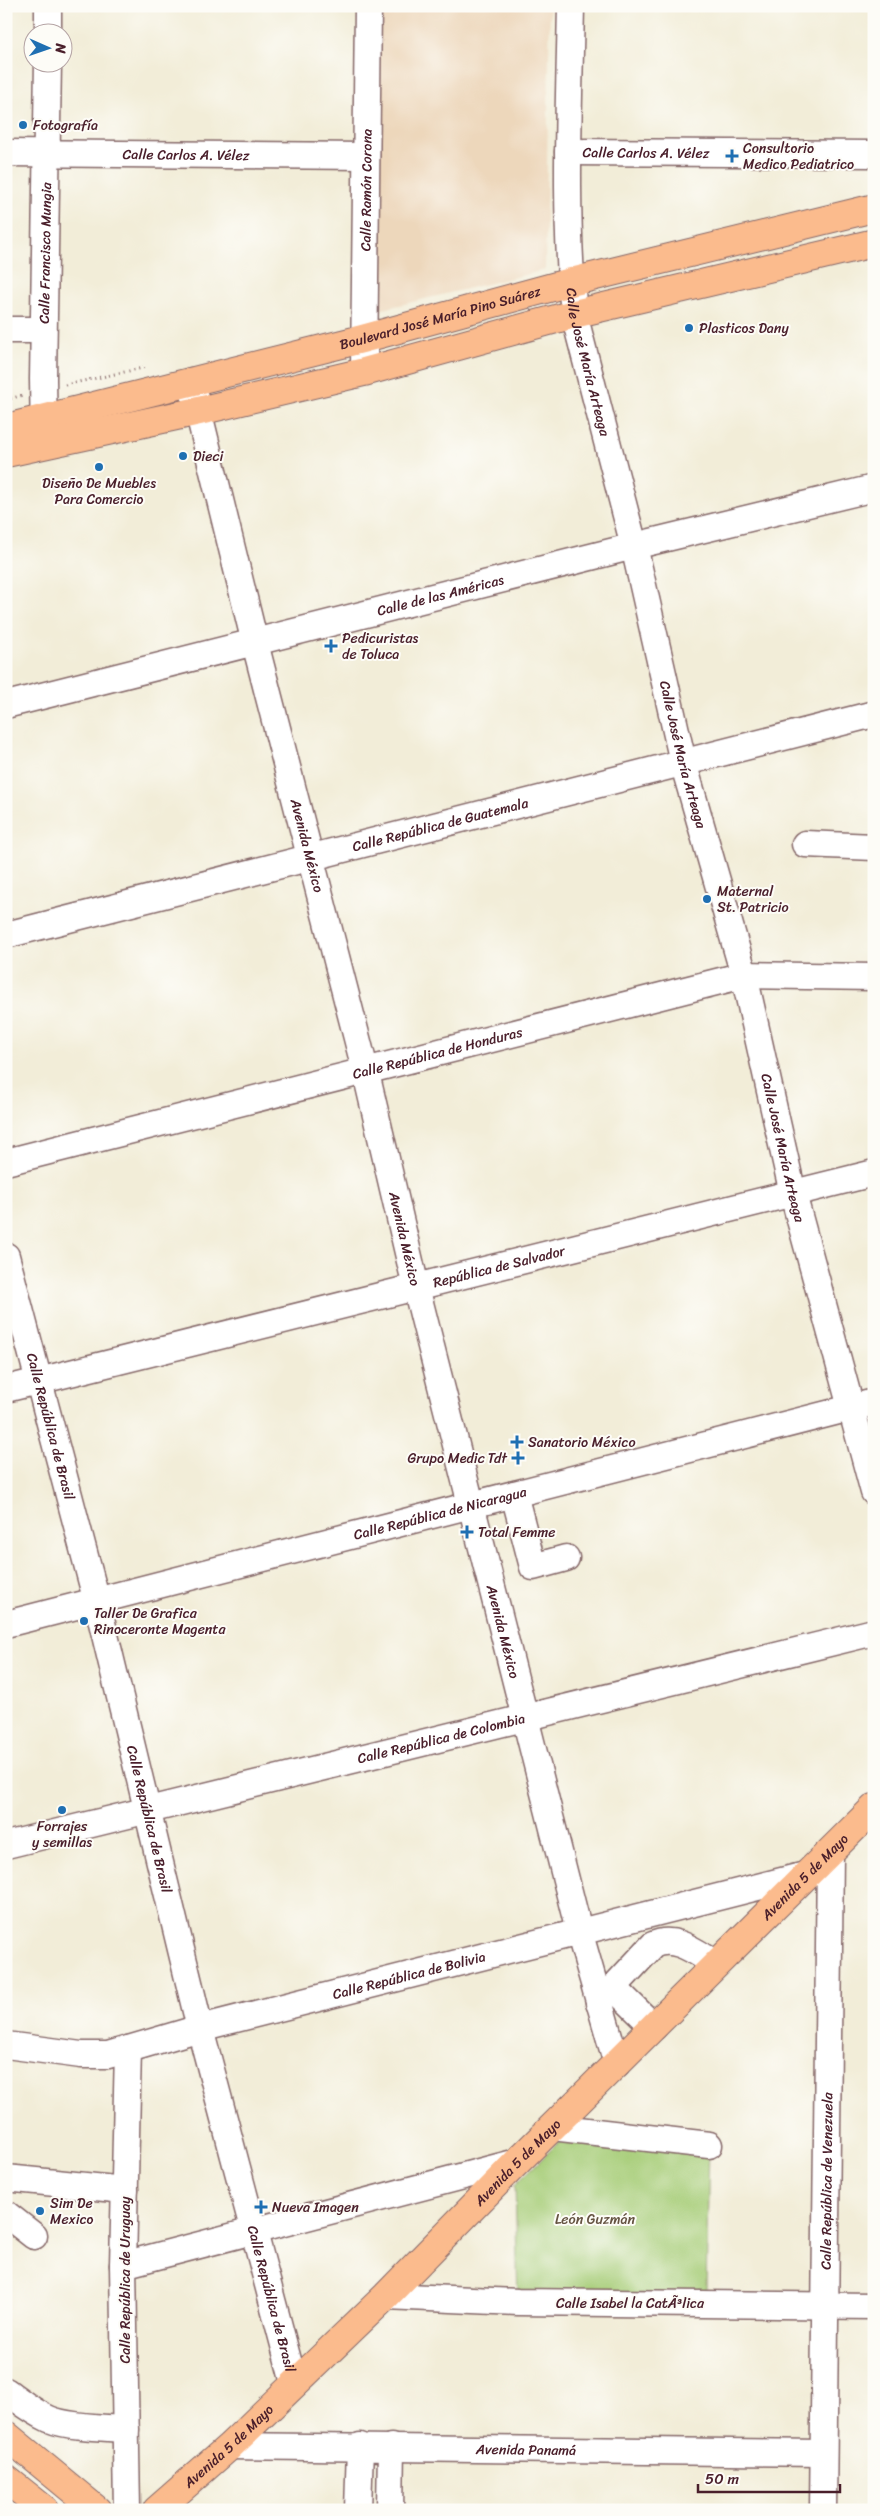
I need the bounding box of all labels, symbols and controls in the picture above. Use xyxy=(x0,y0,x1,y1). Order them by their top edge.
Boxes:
north arrow xyxy=(22,22,72,72)
text: N xyxy=(48,42,73,54)
place label: Fotografía xyxy=(33,113,98,138)
marker: Fotografía xyxy=(17,119,29,131)
street label: Calle Ramón Corona xyxy=(353,129,380,251)
place label: Consultorio Medico Pediatrico xyxy=(743,136,854,177)
street label: Calle Carlos A. Vélez xyxy=(583,140,710,166)
street label: Calle Carlos A. Vélez xyxy=(123,142,250,168)
marker: Consultorio Medico Pediatrico xyxy=(725,149,739,163)
street label: Calle Francisco Mungia xyxy=(32,181,59,324)
street label: Boulevard José María Pino Suárez xyxy=(337,279,544,357)
street label: Calle José María Arteaga xyxy=(559,287,617,440)
place label: Plasticos Dany xyxy=(699,316,789,341)
marker: Plasticos Dany xyxy=(683,322,695,334)
place label: Dieci xyxy=(193,444,224,469)
marker: Dieci xyxy=(177,450,189,462)
marker: Diseño De Muebles Para Comercio xyxy=(93,461,105,473)
place label: Diseño De Muebles Para Comercio xyxy=(42,471,156,512)
street label: Calle de las Américas xyxy=(374,567,507,624)
place label: Pedicuristas de Toluca xyxy=(342,626,419,667)
marker: Pedicuristas de Toluca xyxy=(324,639,338,653)
street label: Calle José María Arteaga xyxy=(652,678,714,832)
street label: Calle República de Guatemala xyxy=(350,790,532,859)
street label: Avenida México xyxy=(282,795,331,895)
place label: Maternal St. Patricio xyxy=(717,879,789,920)
marker: Maternal St. Patricio xyxy=(701,893,713,905)
street label: Calle República de Honduras xyxy=(350,1019,526,1087)
street label: Calle José María Arteaga xyxy=(753,1071,812,1226)
street label: Avenida México xyxy=(381,1188,427,1289)
street label: República de Salvador xyxy=(430,1238,569,1295)
street label: Calle República de Brasil xyxy=(19,1350,82,1504)
place label: Sanatorio México xyxy=(528,1430,636,1455)
marker: Sanatorio México xyxy=(510,1435,524,1449)
place label: Grupo Medic Tdt xyxy=(408,1446,508,1471)
marker: Grupo Medic Tdt xyxy=(511,1451,525,1465)
street label: Calle República de Nicaragua xyxy=(351,1479,530,1548)
place label: Total Femme xyxy=(478,1520,556,1545)
marker: Total Femme xyxy=(460,1525,474,1539)
street label: Avenida México xyxy=(479,1581,527,1681)
place label: Taller De Grafica Rinoceronte Magenta xyxy=(94,1601,226,1642)
marker: Taller De Grafica Rinoceronte Magenta xyxy=(78,1615,90,1627)
street label: Calle República de Colombia xyxy=(355,1706,528,1771)
street label: Calle República de Brasil xyxy=(119,1743,179,1896)
marker: Forrajes y semillas xyxy=(56,1804,68,1816)
place label: Forrajes y semillas xyxy=(32,1814,92,1855)
street label: Avenida 5 de Mayo xyxy=(754,1828,855,1927)
street label: Calle República de Bolivia xyxy=(330,1944,488,2007)
street label: Calle República de Venezuela xyxy=(814,2091,840,2270)
street label: Avenida 5 de Mayo xyxy=(467,2113,567,2213)
place label: Sim De Mexico xyxy=(50,2191,94,2232)
place label: Nueva Imagen xyxy=(272,2195,359,2220)
street label: Calle República de Uruguay xyxy=(113,2196,138,2364)
marker: Nueva Imagen xyxy=(254,2200,268,2214)
marker: Sim De Mexico xyxy=(34,2205,46,2217)
park label: León Guzmán xyxy=(555,2207,636,2232)
street label: Calle República de Brasil xyxy=(240,2223,303,2376)
street label: Calle Isabel la CatÃ³lica xyxy=(556,2291,705,2316)
street label: Avenida 5 de Mayo xyxy=(177,2398,280,2495)
street label: Avenida Panamá xyxy=(475,2437,576,2463)
scale bar xyxy=(698,2461,840,2493)
text: 50 m xyxy=(705,2466,740,2492)

